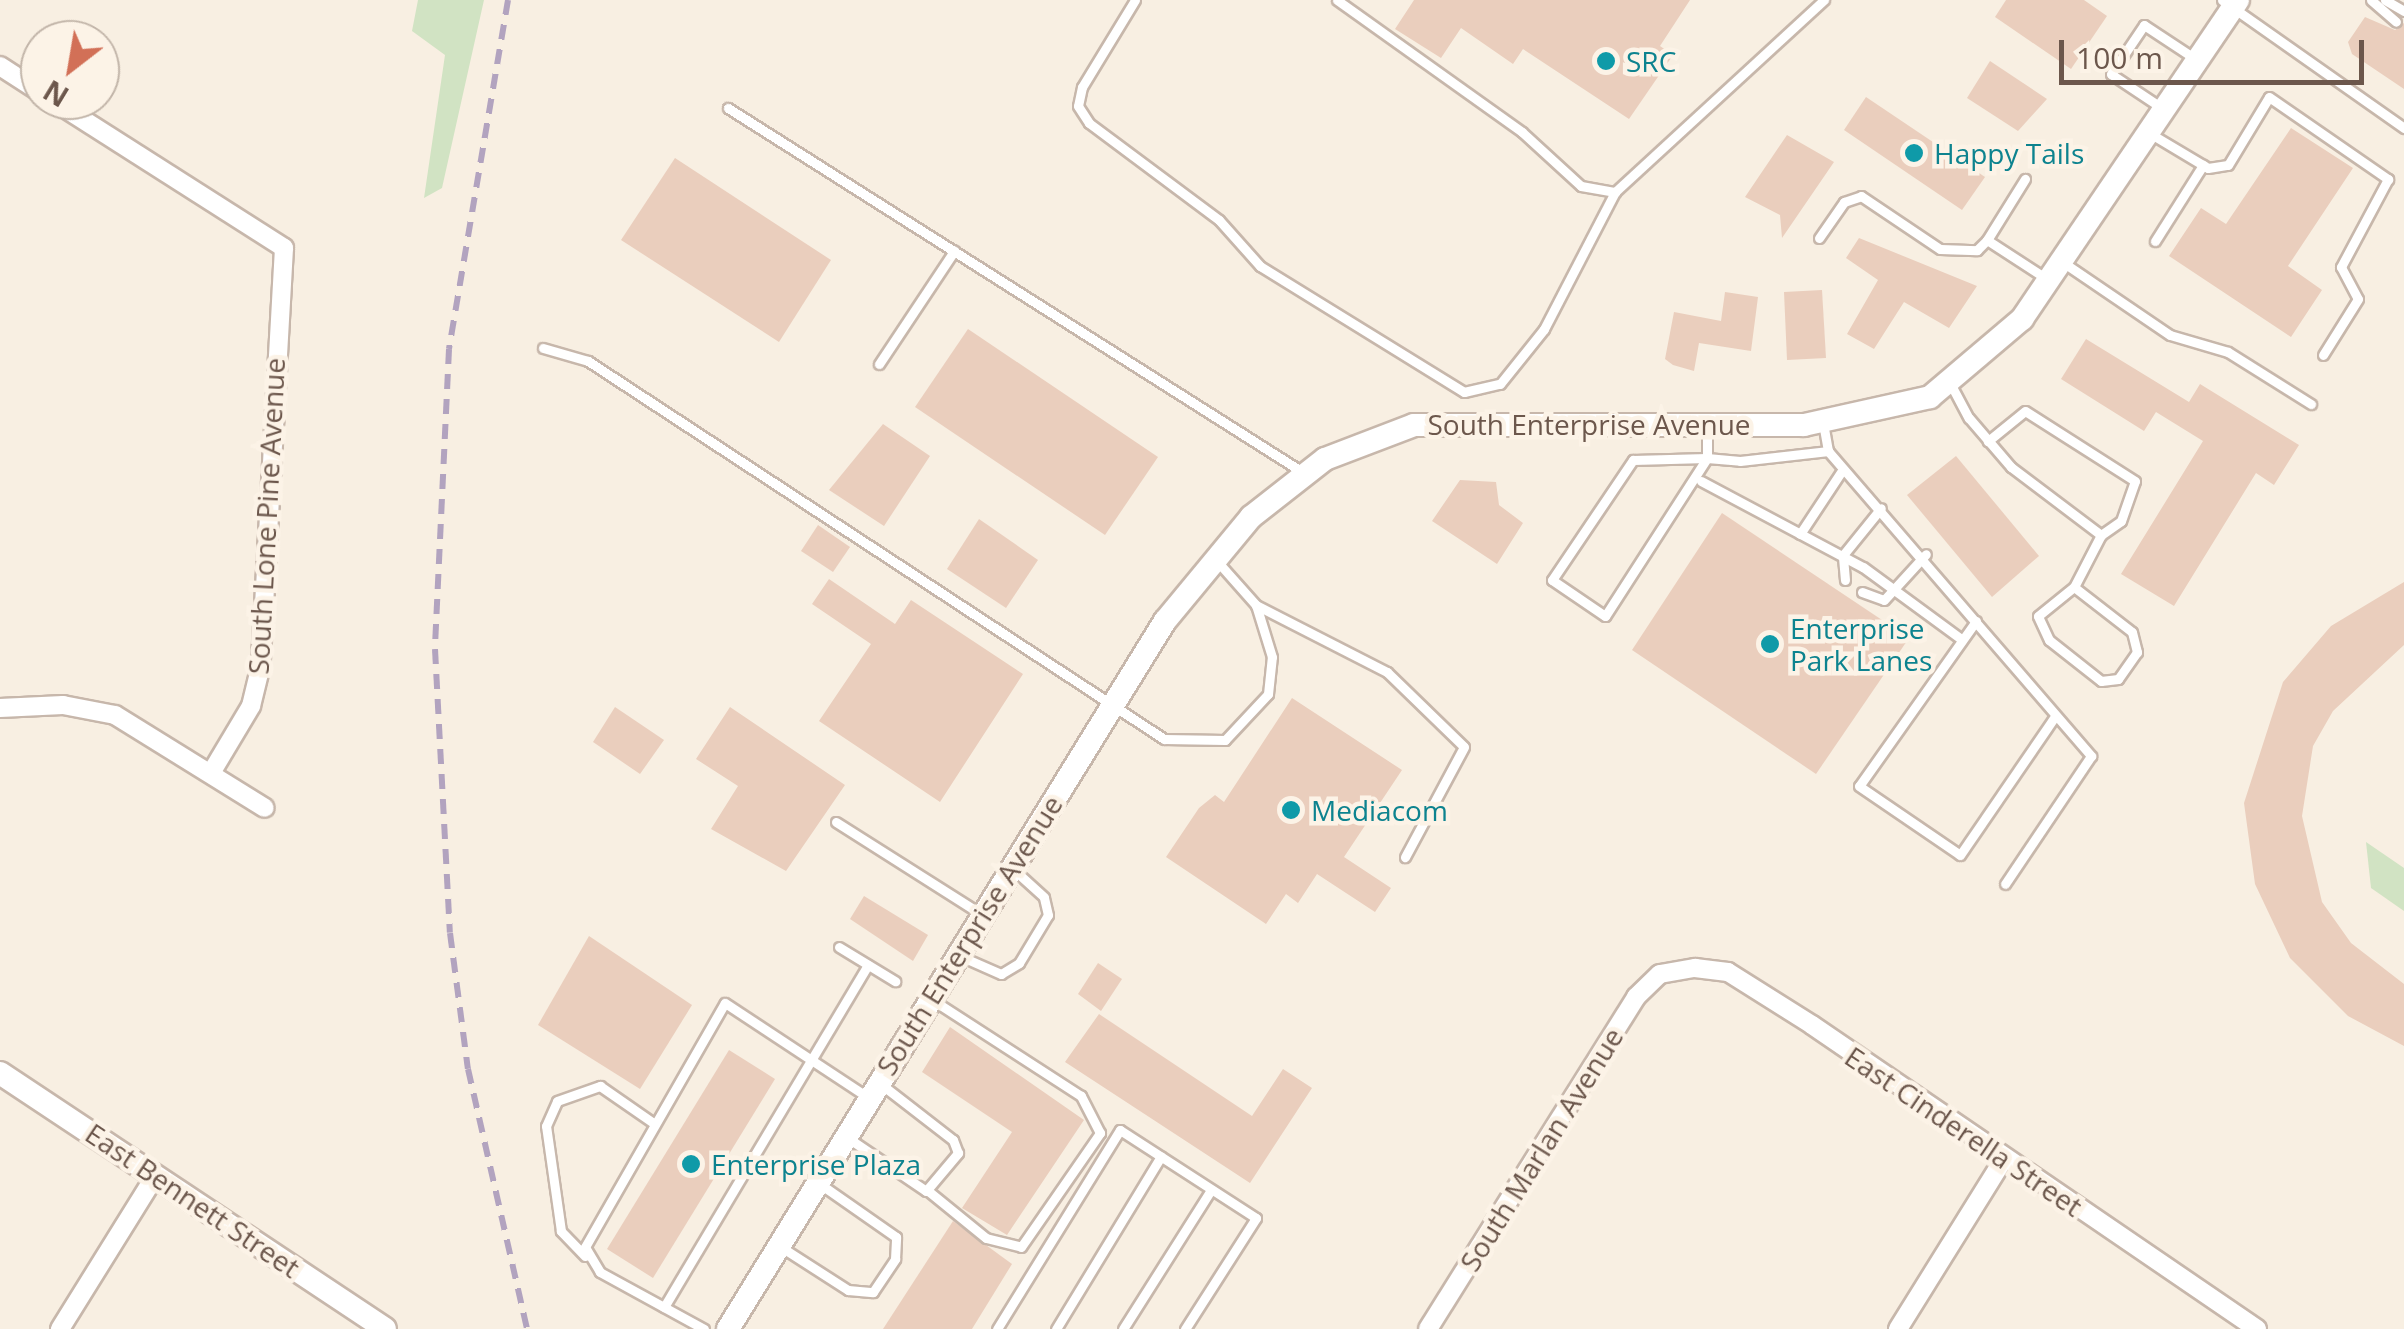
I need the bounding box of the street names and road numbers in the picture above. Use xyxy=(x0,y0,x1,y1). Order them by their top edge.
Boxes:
street label: South Lone Pine Avenue xyxy=(241,357,291,675)
street label: South Enterprise Avenue xyxy=(1427,407,1751,441)
street label: South Enterprise Avenue xyxy=(869,789,1069,1081)
street label: South Marlan Avenue xyxy=(1452,1021,1630,1277)
street label: East Cinderella Street xyxy=(1839,1039,2089,1223)
street label: East Bennett Street xyxy=(80,1116,306,1284)

